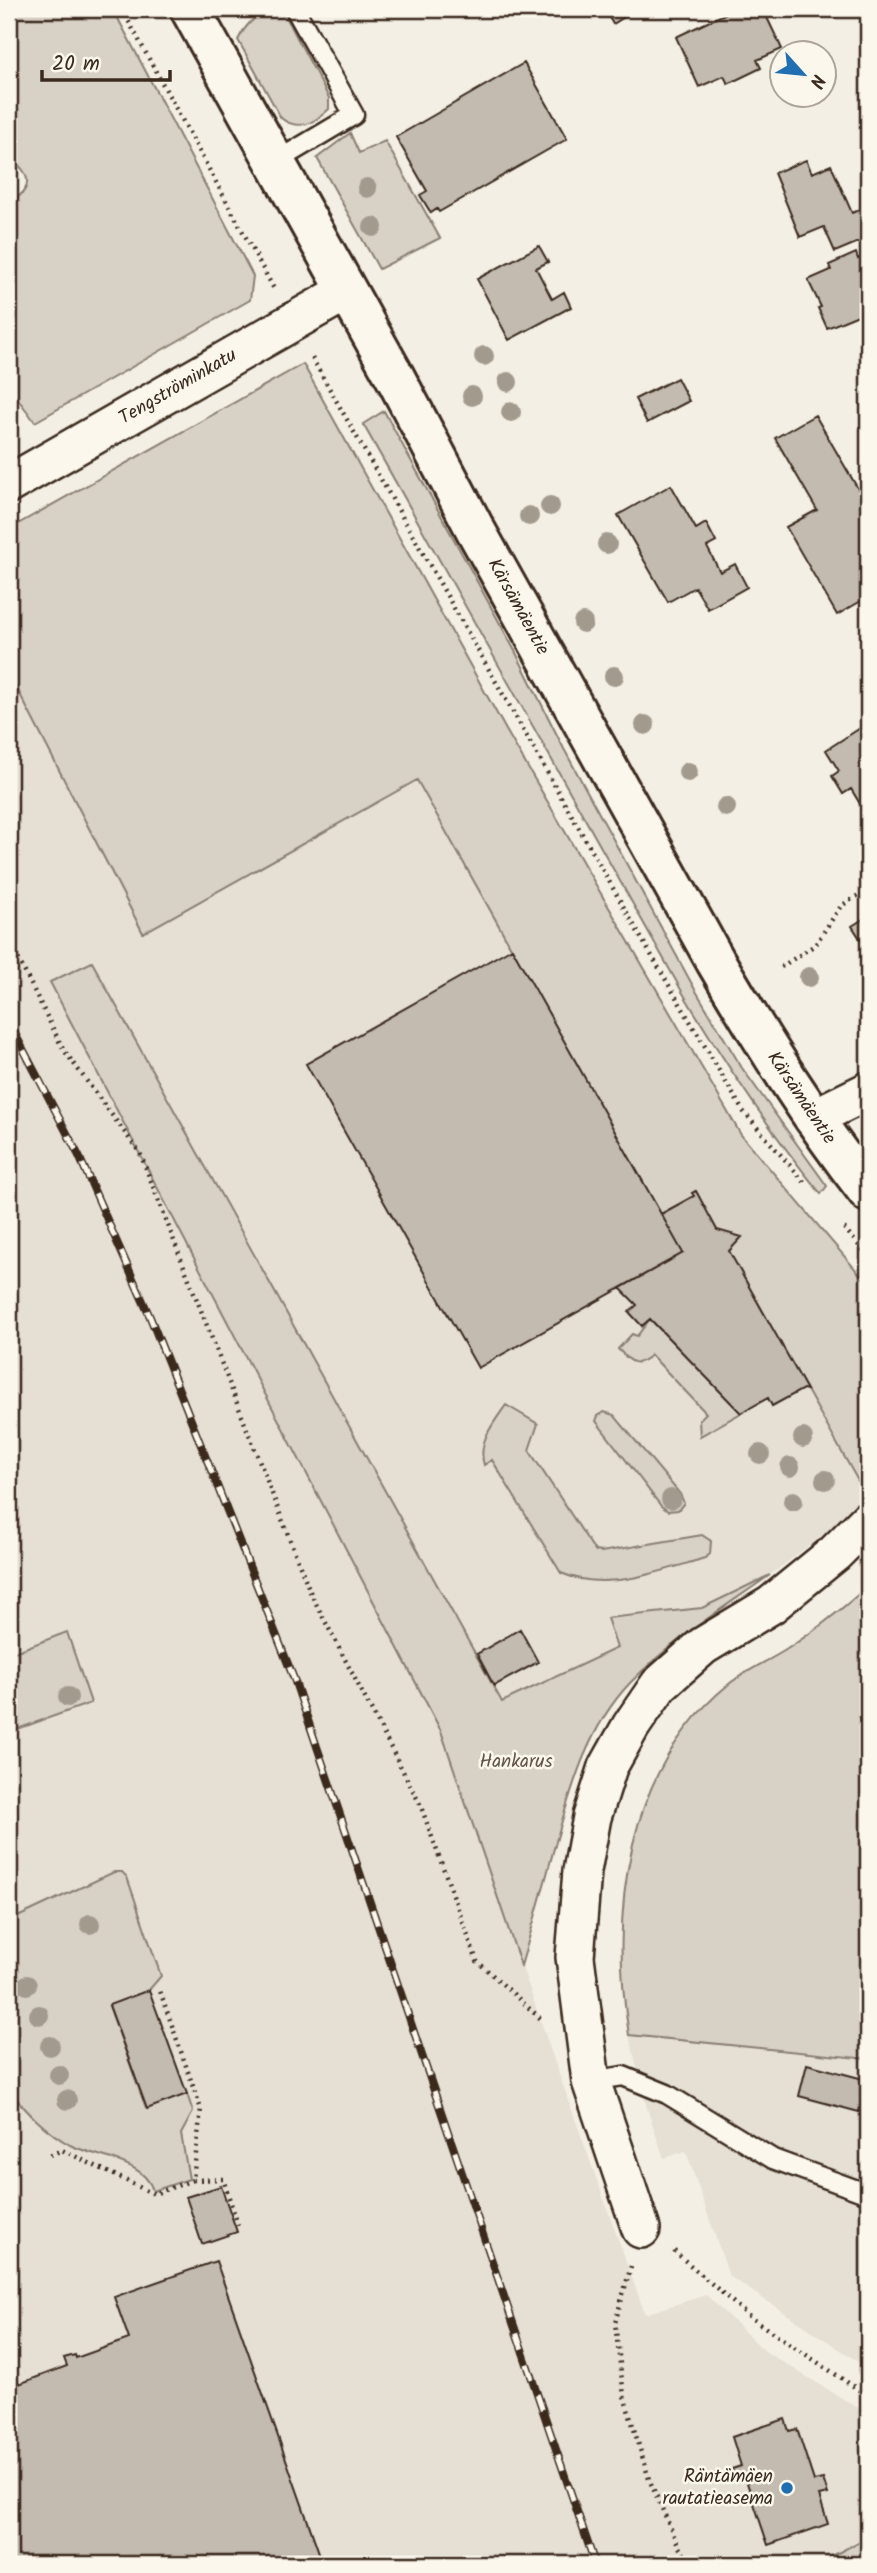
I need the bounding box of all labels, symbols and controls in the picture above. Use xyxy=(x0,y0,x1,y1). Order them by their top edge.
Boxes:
scale bar xyxy=(42,38,170,82)
north arrow xyxy=(768,38,838,108)
text: 20 m xyxy=(52,48,100,81)
text: N xyxy=(800,69,832,93)
street label: Tengströminkatu xyxy=(113,341,243,433)
street label: Kärsämäentie xyxy=(479,553,557,661)
street label: Kärsämäentie xyxy=(759,1045,844,1151)
park label: Hankarus xyxy=(479,1747,553,1777)
place label: Räntämäen rautatieasema xyxy=(662,2462,773,2514)
marker: Räntämäen rautatieasema xyxy=(779,2480,795,2496)

